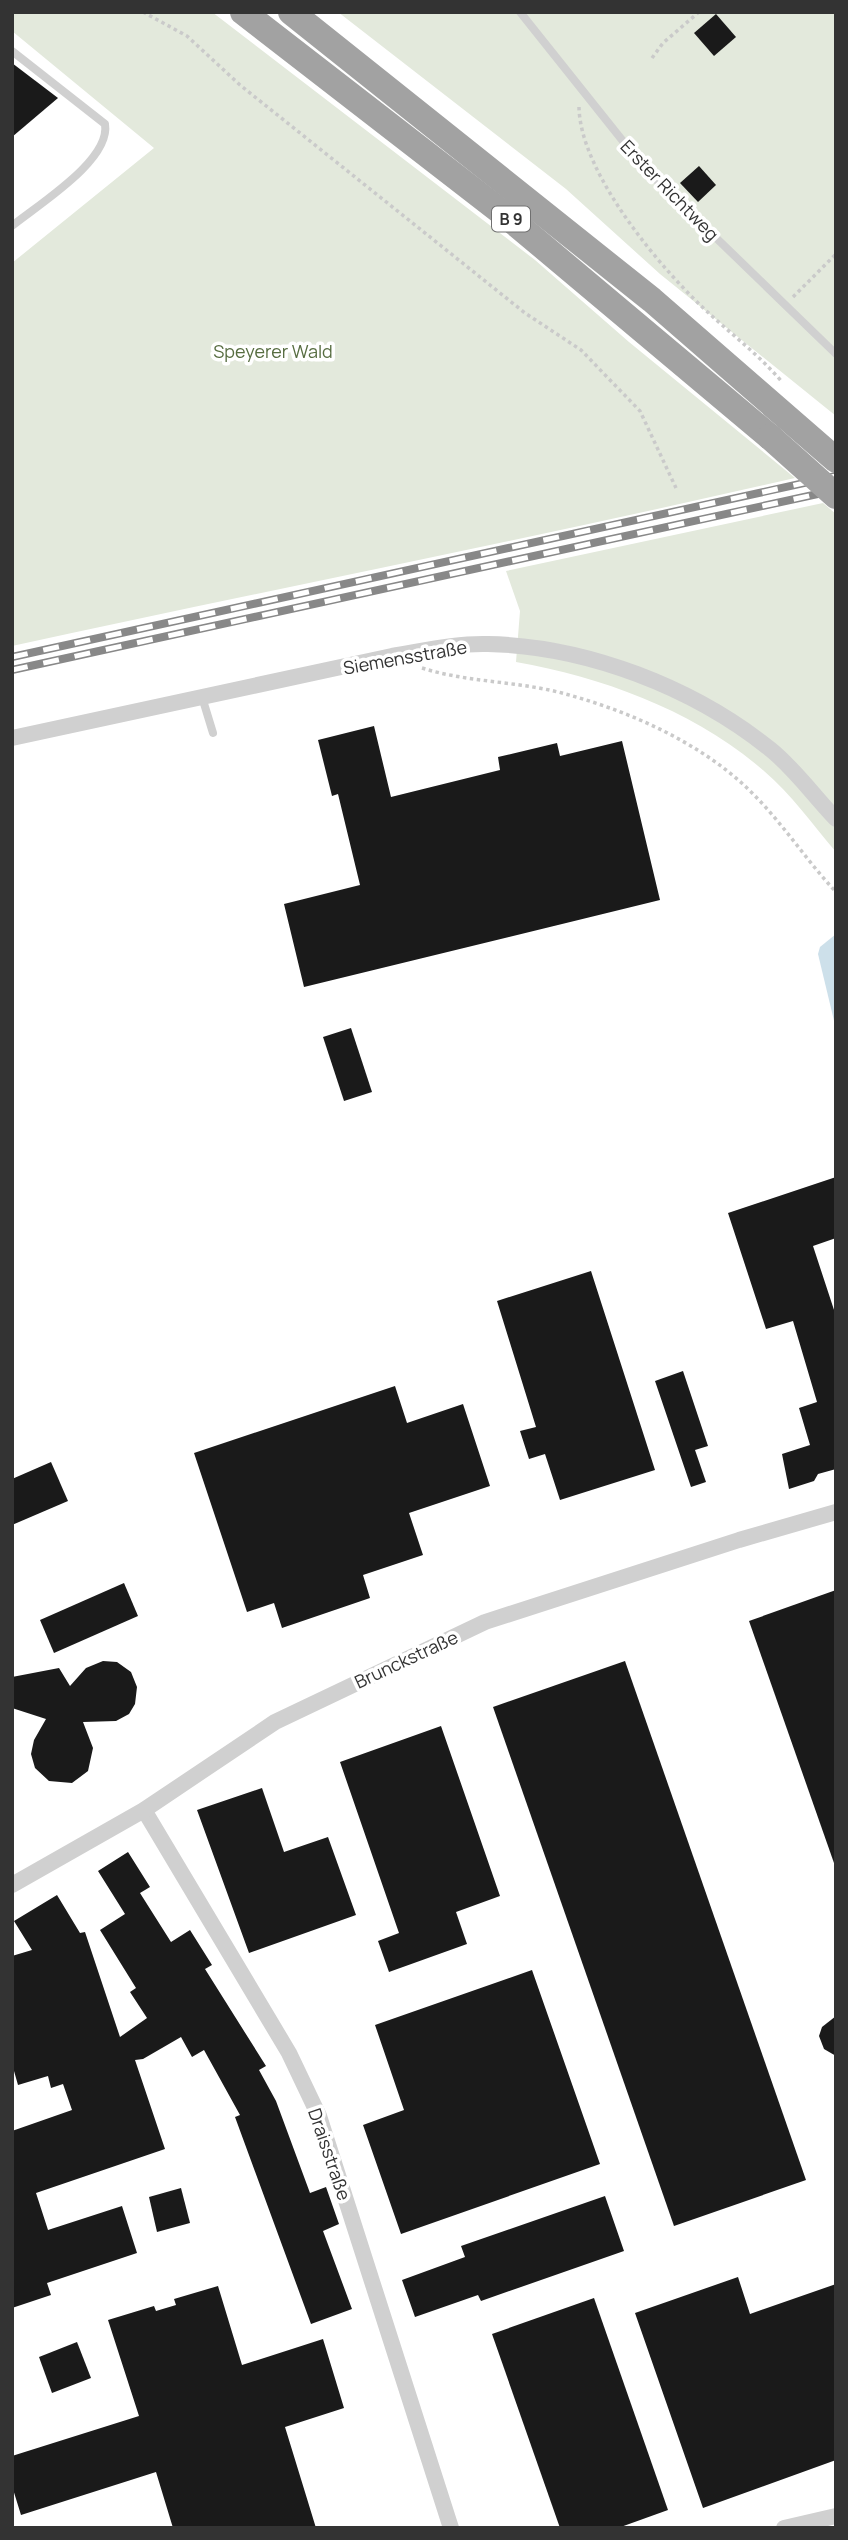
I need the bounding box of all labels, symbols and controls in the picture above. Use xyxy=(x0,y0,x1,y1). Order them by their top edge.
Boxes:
street label: Erster Richtweg xyxy=(616,134,724,246)
road number: B 9 xyxy=(492,206,530,232)
park label: Speyerer Wald xyxy=(213,339,333,363)
street label: Siemensstraße xyxy=(341,634,469,680)
street label: Brunckstraße xyxy=(350,1625,462,1693)
street label: Draisstraße xyxy=(303,2105,357,2203)

